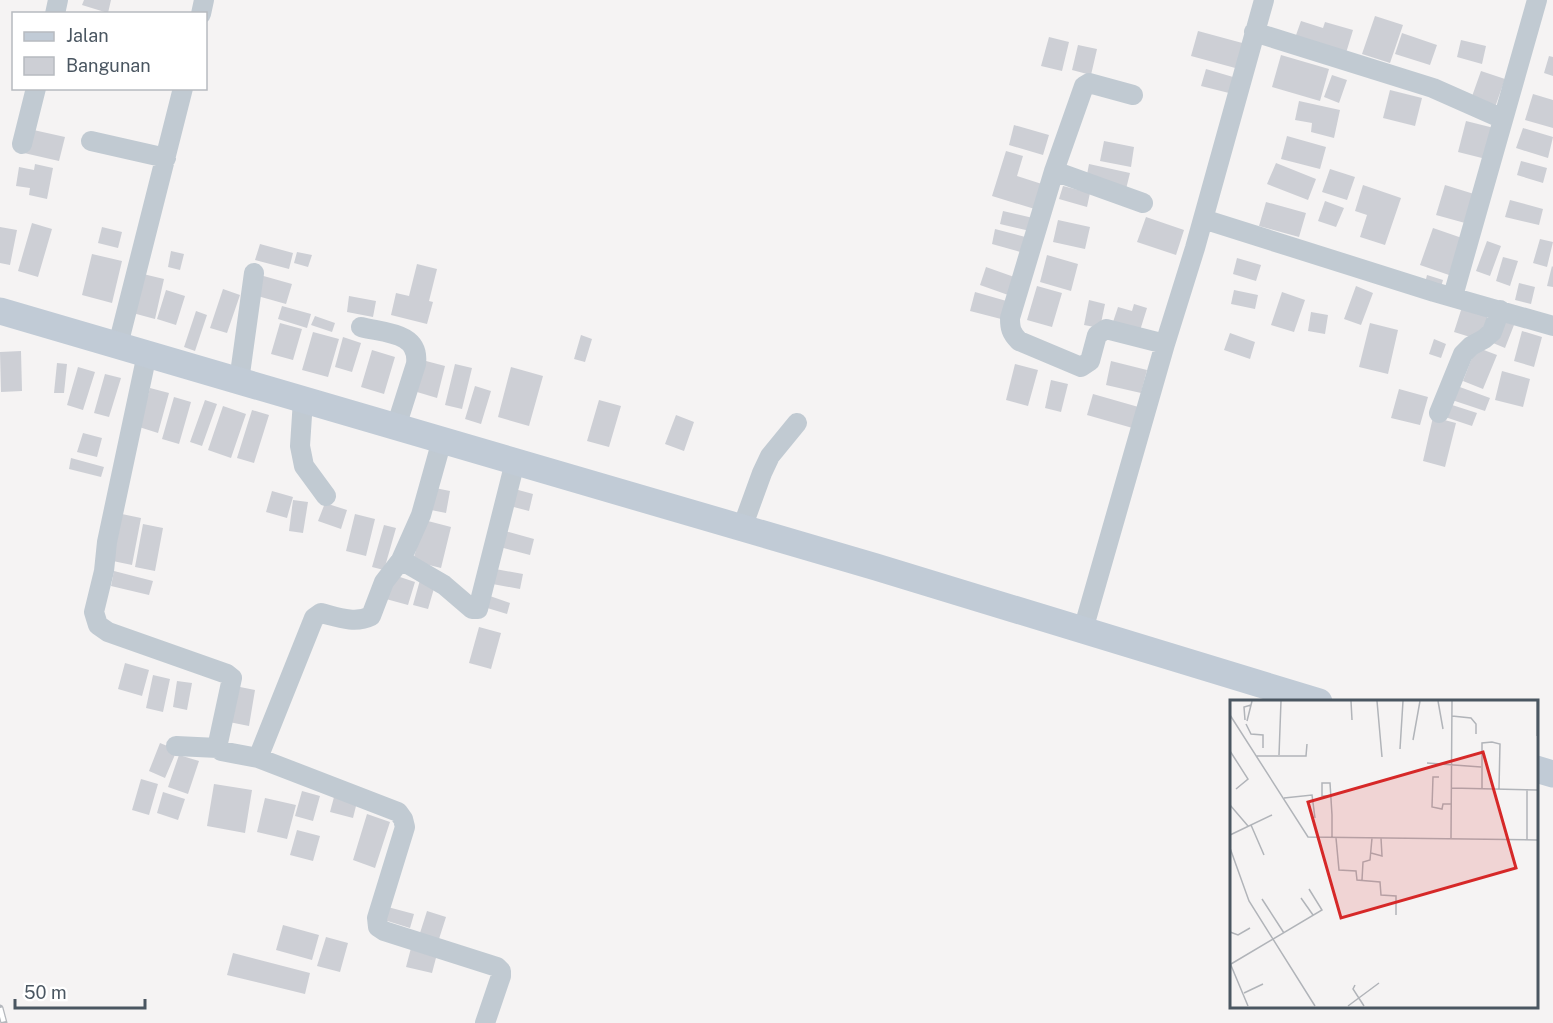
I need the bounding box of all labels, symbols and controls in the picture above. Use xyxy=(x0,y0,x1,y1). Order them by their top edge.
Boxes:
legend xyxy=(12,12,207,90)
text: Jalan xyxy=(66,25,109,46)
text: Bangunan xyxy=(66,55,151,76)
inset map xyxy=(1230,700,1538,1008)
scale bar xyxy=(15,972,146,1010)
text: 50 m xyxy=(24,982,67,1003)

